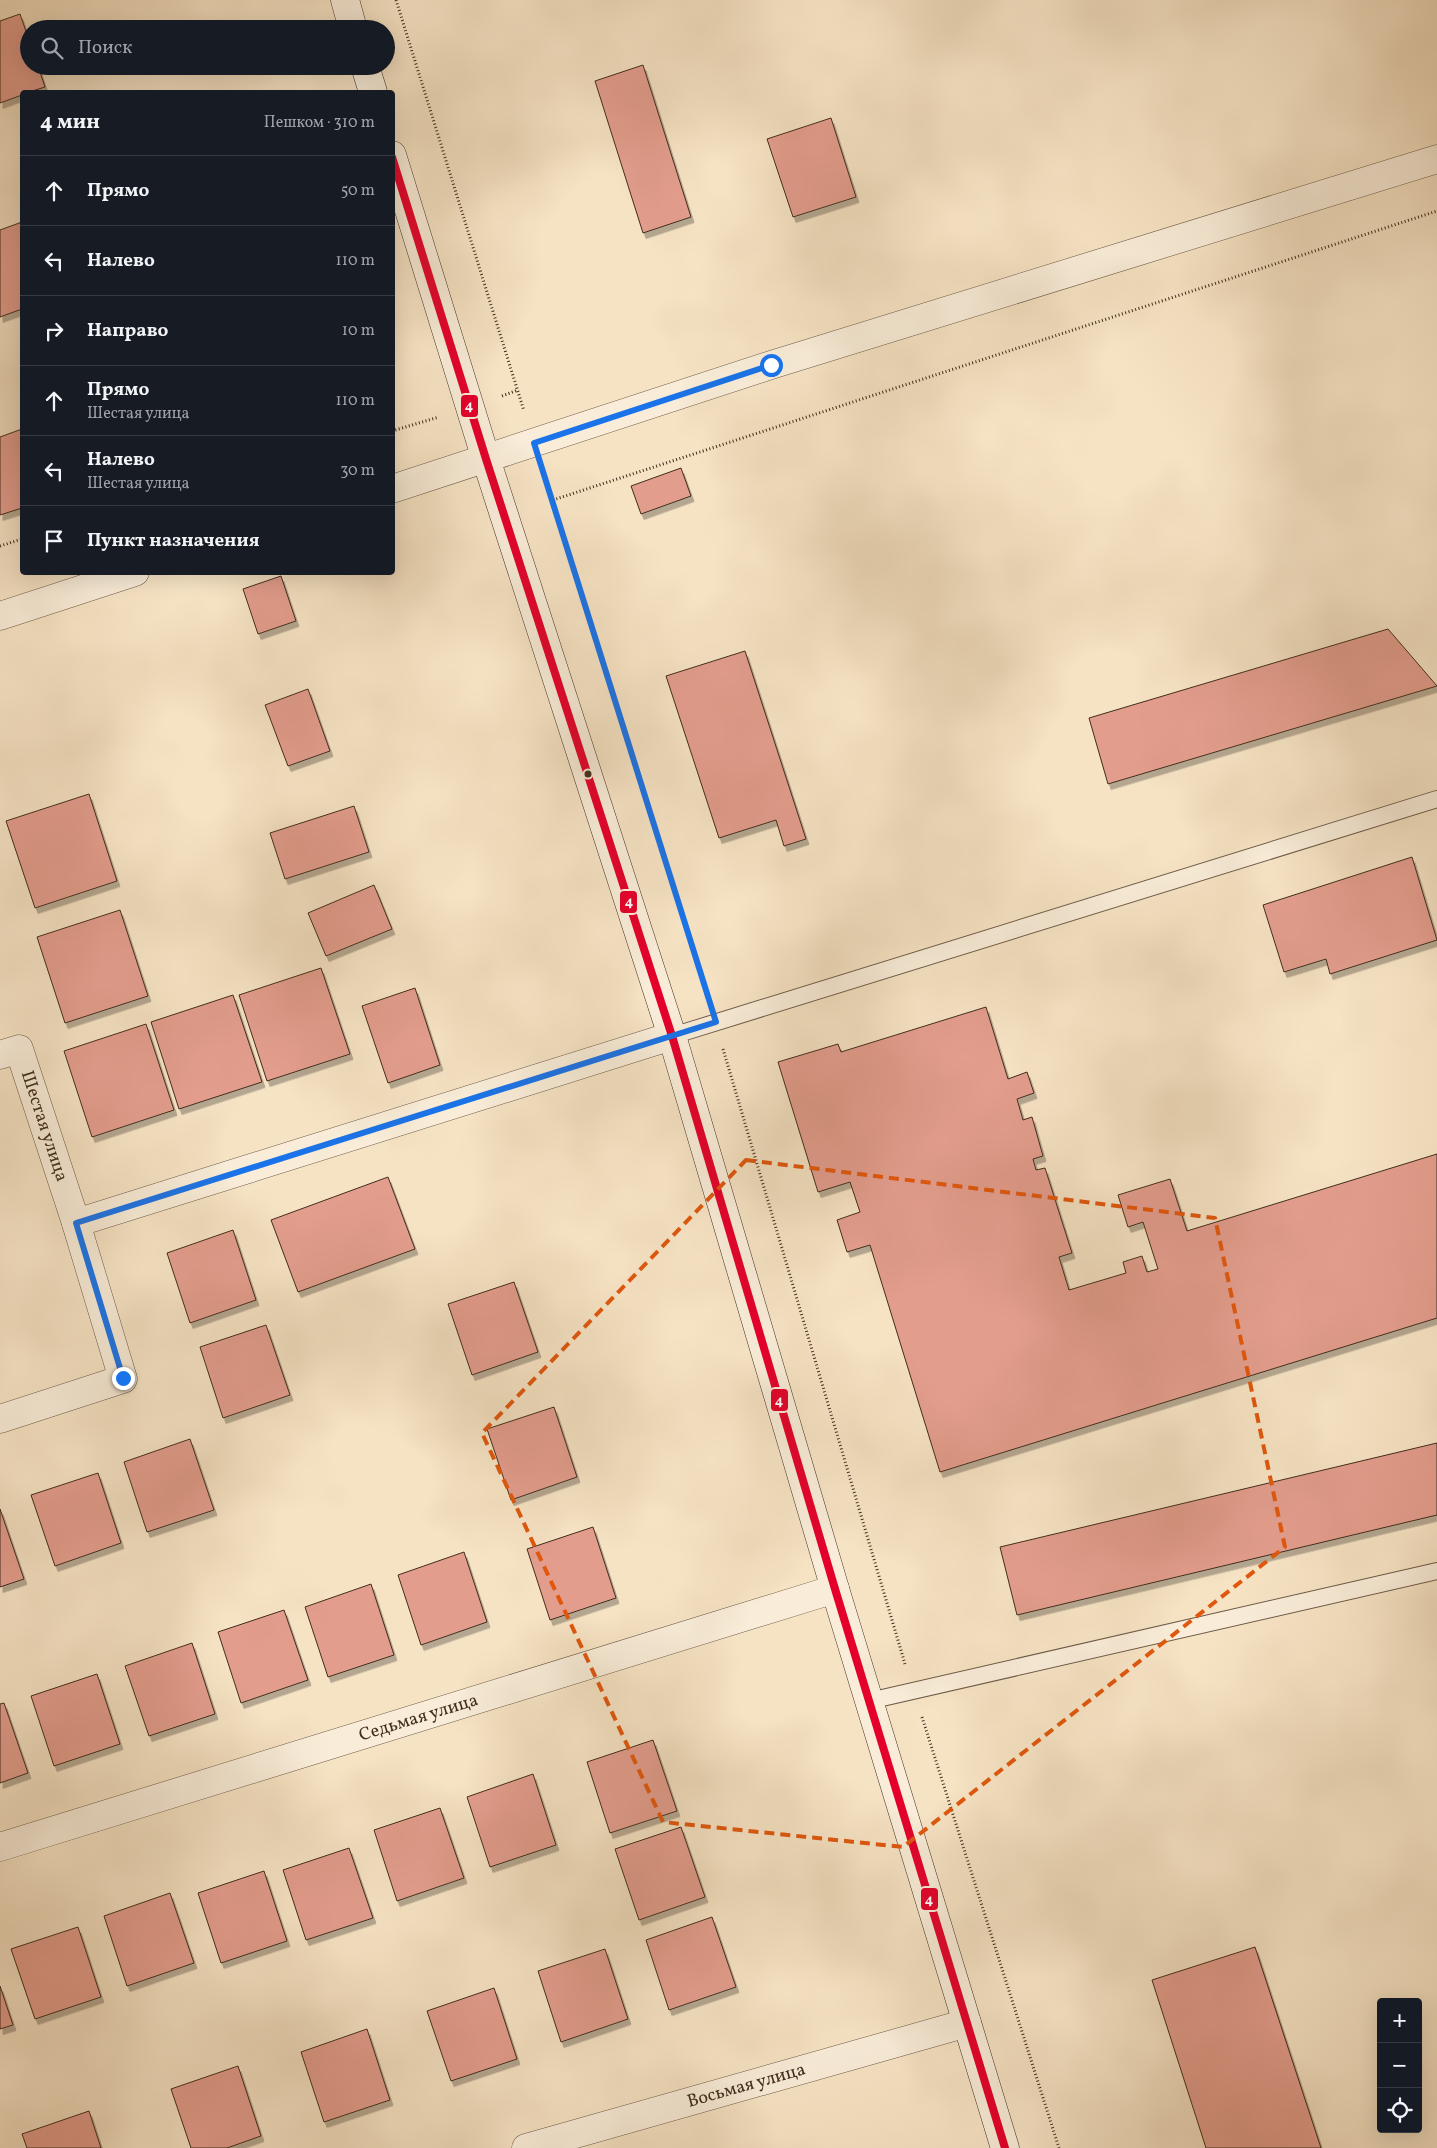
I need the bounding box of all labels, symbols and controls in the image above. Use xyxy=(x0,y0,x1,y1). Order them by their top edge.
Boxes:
search box xyxy=(20,20,395,75)
icon: search xyxy=(38,34,66,62)
text: Поиск xyxy=(78,35,132,61)
text: 4 мин xyxy=(40,108,100,137)
text: Пешком · 310 m xyxy=(264,112,375,134)
icon: ahead xyxy=(40,177,68,205)
text: Прямо xyxy=(87,178,149,204)
text: 50 m xyxy=(341,180,375,202)
icon: left xyxy=(40,247,68,275)
text: Налево xyxy=(87,248,155,274)
text: 110 m xyxy=(336,250,375,272)
icon: right xyxy=(40,317,68,345)
text: Направо xyxy=(87,318,169,344)
text: 10 m xyxy=(342,320,375,342)
route start xyxy=(760,354,783,377)
text: Прямо xyxy=(87,377,149,403)
icon: ahead xyxy=(40,387,68,415)
text: 110 m xyxy=(336,390,375,412)
line badge: 4 xyxy=(460,394,479,418)
text: 4 xyxy=(465,397,474,416)
text: Шестая улица xyxy=(87,403,190,425)
text: Налево xyxy=(87,447,155,473)
icon: left xyxy=(40,457,68,485)
text: 30 m xyxy=(340,460,375,482)
text: Шестая улица xyxy=(87,473,190,495)
icon: arrive xyxy=(40,527,68,555)
text: Пункт назначения xyxy=(87,528,260,554)
unlabelled marker xyxy=(583,769,593,779)
line badge: 4 xyxy=(619,890,638,914)
text: 4 xyxy=(625,893,634,912)
street label: Шестая улица xyxy=(14,1067,74,1185)
route end xyxy=(112,1367,135,1390)
line badge: 4 xyxy=(770,1388,789,1412)
text: 4 xyxy=(775,1392,784,1411)
street label: Седьмая улица xyxy=(356,1688,481,1748)
line badge: 4 xyxy=(920,1887,939,1911)
text: 4 xyxy=(925,1891,934,1910)
map controls xyxy=(1377,1998,1422,2133)
button: + xyxy=(1377,1998,1422,2043)
button: − xyxy=(1377,2043,1422,2088)
street label: Восьмая улица xyxy=(684,2057,808,2114)
button: locate xyxy=(1377,2088,1422,2133)

